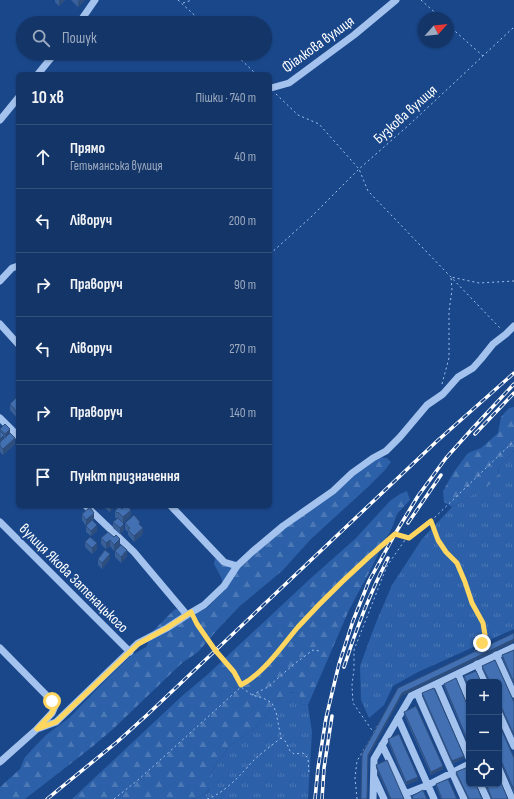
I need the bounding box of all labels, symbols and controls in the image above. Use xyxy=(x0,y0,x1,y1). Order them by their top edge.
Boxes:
street label: Фіалкова вулиця xyxy=(278,12,358,77)
north arrow xyxy=(418,12,454,48)
search box xyxy=(16,16,272,60)
icon: search xyxy=(30,27,52,49)
text: Пошук xyxy=(62,29,97,48)
street label: Бузкова вулиця xyxy=(370,81,441,148)
text: 10 хв xyxy=(32,88,64,108)
text: Пішки · 740 m xyxy=(196,90,256,106)
text: Прямо xyxy=(70,139,105,158)
icon: ahead xyxy=(32,146,54,168)
text: 40 m xyxy=(234,149,256,165)
text: Гетьманська вулиця xyxy=(70,158,163,174)
icon: left xyxy=(32,210,54,232)
text: Ліворуч xyxy=(70,211,112,230)
text: 200 m xyxy=(229,213,256,229)
icon: right xyxy=(32,274,54,296)
text: Праворуч xyxy=(70,275,123,294)
text: 90 m xyxy=(234,277,256,293)
icon: left xyxy=(32,338,54,360)
text: Ліворуч xyxy=(70,339,112,358)
text: 270 m xyxy=(229,341,256,357)
icon: right xyxy=(32,402,54,424)
text: Праворуч xyxy=(70,403,123,422)
text: 140 m xyxy=(230,405,256,421)
icon: arrive xyxy=(32,466,54,488)
text: Пункт призначення xyxy=(70,467,180,486)
street label: вулиця Якова Затенацького xyxy=(15,520,132,637)
route end xyxy=(473,634,491,652)
map controls xyxy=(466,679,502,787)
button: + xyxy=(466,679,502,715)
route start xyxy=(43,692,61,710)
button: − xyxy=(466,715,502,751)
button: locate xyxy=(466,751,502,787)

